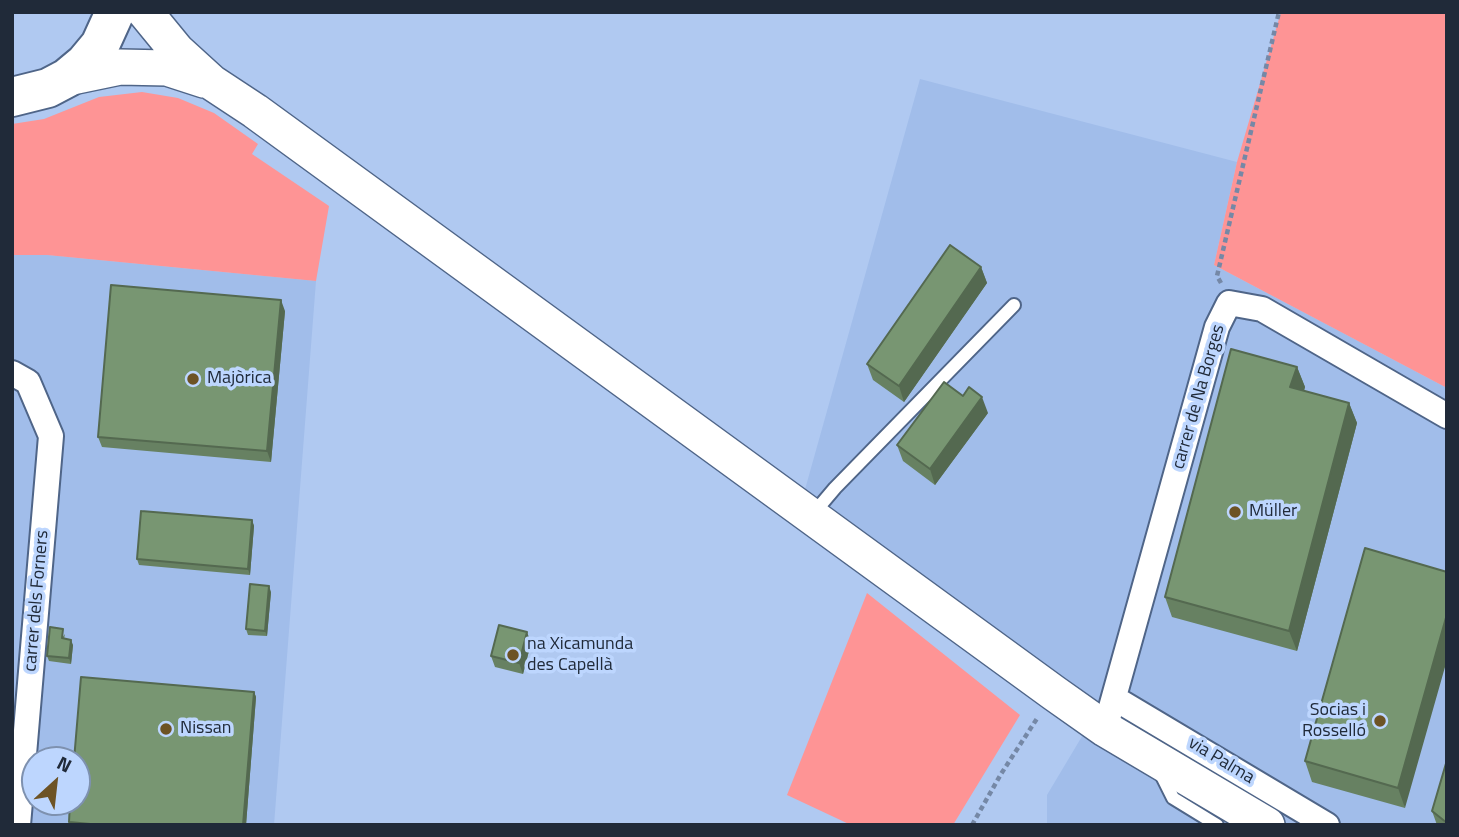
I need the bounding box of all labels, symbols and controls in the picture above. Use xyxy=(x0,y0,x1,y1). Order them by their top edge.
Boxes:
street label: carrer de Na Borges xyxy=(1168,322,1230,472)
place label: Majòrica xyxy=(207,368,272,390)
marker: Majòrica xyxy=(185,371,201,387)
place label: Müller xyxy=(1249,501,1297,523)
marker: Müller xyxy=(1227,504,1243,520)
street label: carrer dels Forners xyxy=(20,529,54,673)
place label: na Xicamunda des Capellà xyxy=(527,634,633,676)
marker: na Xicamunda des Capellà xyxy=(505,647,521,663)
place label: Socias i Rosselló xyxy=(1302,700,1366,742)
marker: Socias i Rosselló xyxy=(1372,713,1388,729)
place label: Nissan xyxy=(180,718,232,740)
marker: Nissan xyxy=(158,721,174,737)
street label: via Palma xyxy=(1184,733,1258,789)
north arrow xyxy=(21,746,91,816)
text: N xyxy=(52,748,77,780)

